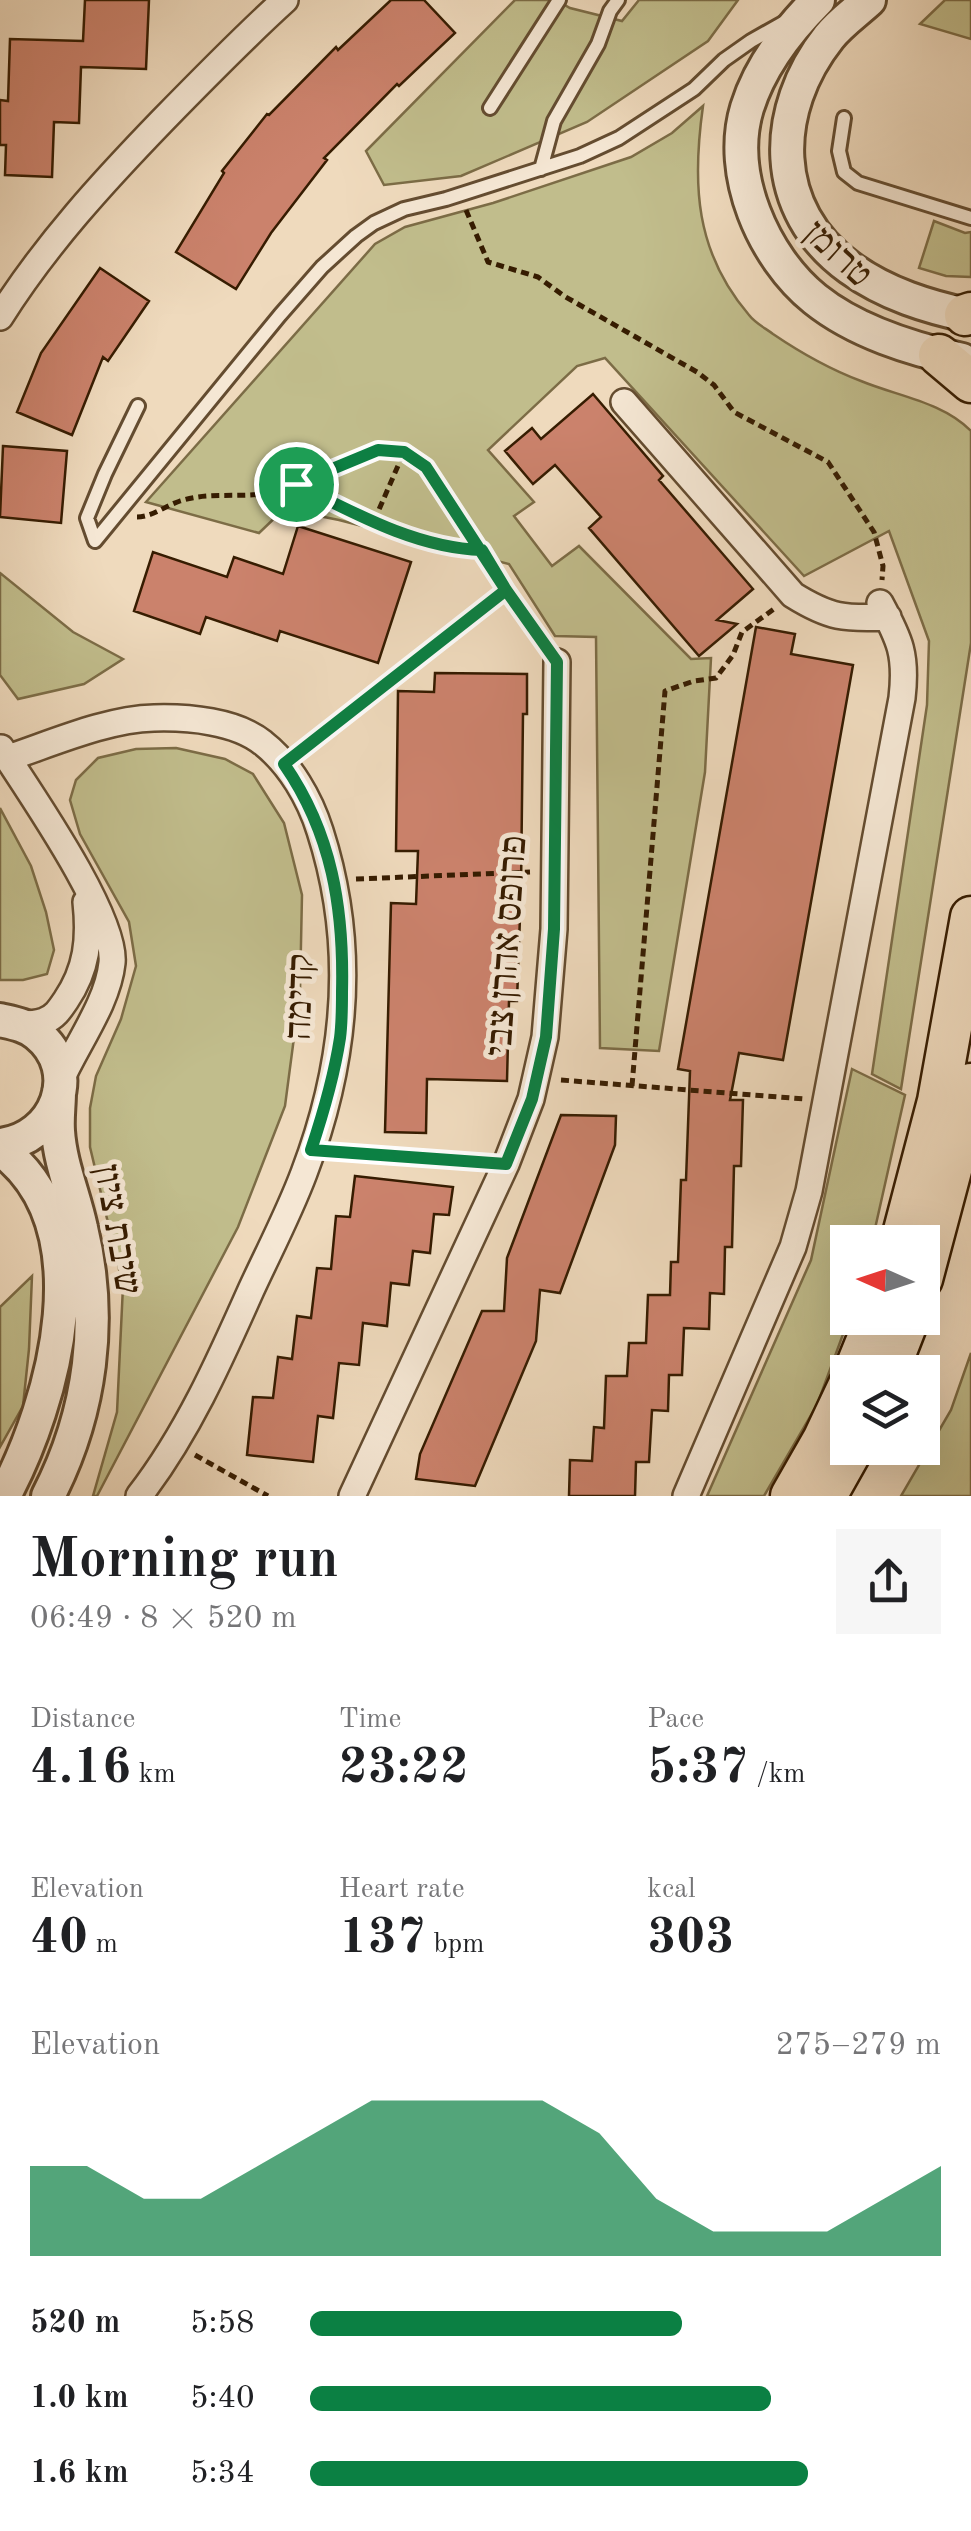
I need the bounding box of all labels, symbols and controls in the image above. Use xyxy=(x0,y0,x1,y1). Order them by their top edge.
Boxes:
street label: טרומן xyxy=(796,215,878,295)
pin xyxy=(254,442,339,527)
icon: arrive xyxy=(269,457,324,512)
street label: פרופס אהרן צבי xyxy=(481,834,535,1058)
street label: קדימה xyxy=(280,953,322,1041)
street label: שיבת ציון xyxy=(86,1162,146,1298)
north arrow xyxy=(830,1225,940,1335)
map controls xyxy=(830,1225,940,1465)
button: layers xyxy=(830,1355,940,1465)
button: share xyxy=(836,1529,941,1634)
text: Morning run xyxy=(30,1534,339,1589)
text: 06:49 · 8 × 520 m xyxy=(30,1603,297,1635)
text: Distance xyxy=(30,1706,135,1734)
text: Time xyxy=(339,1706,401,1734)
text: Pace xyxy=(647,1706,704,1734)
text: 4.16 xyxy=(30,1744,131,1794)
text: 23:22 xyxy=(339,1744,469,1794)
text: 5:37 xyxy=(647,1744,748,1794)
text: km xyxy=(131,1761,176,1789)
text: /km xyxy=(748,1761,806,1789)
text: Elevation xyxy=(30,1876,144,1904)
text: Heart rate xyxy=(339,1876,465,1904)
text: kcal xyxy=(647,1876,696,1904)
text: 40 xyxy=(30,1914,88,1964)
text: 137 xyxy=(339,1914,426,1964)
text: 303 xyxy=(647,1914,734,1964)
text: m xyxy=(88,1931,118,1959)
text: bpm xyxy=(426,1931,485,1959)
text: Elevation xyxy=(30,2030,160,2062)
text: 275–279 m xyxy=(775,2030,941,2062)
text: 520 m xyxy=(30,2308,120,2340)
text: 5:58 xyxy=(190,2308,255,2340)
text: 1.0 km xyxy=(30,2383,129,2415)
text: 5:40 xyxy=(190,2383,255,2415)
text: 1.6 km xyxy=(30,2458,129,2490)
text: 5:34 xyxy=(190,2458,255,2490)

